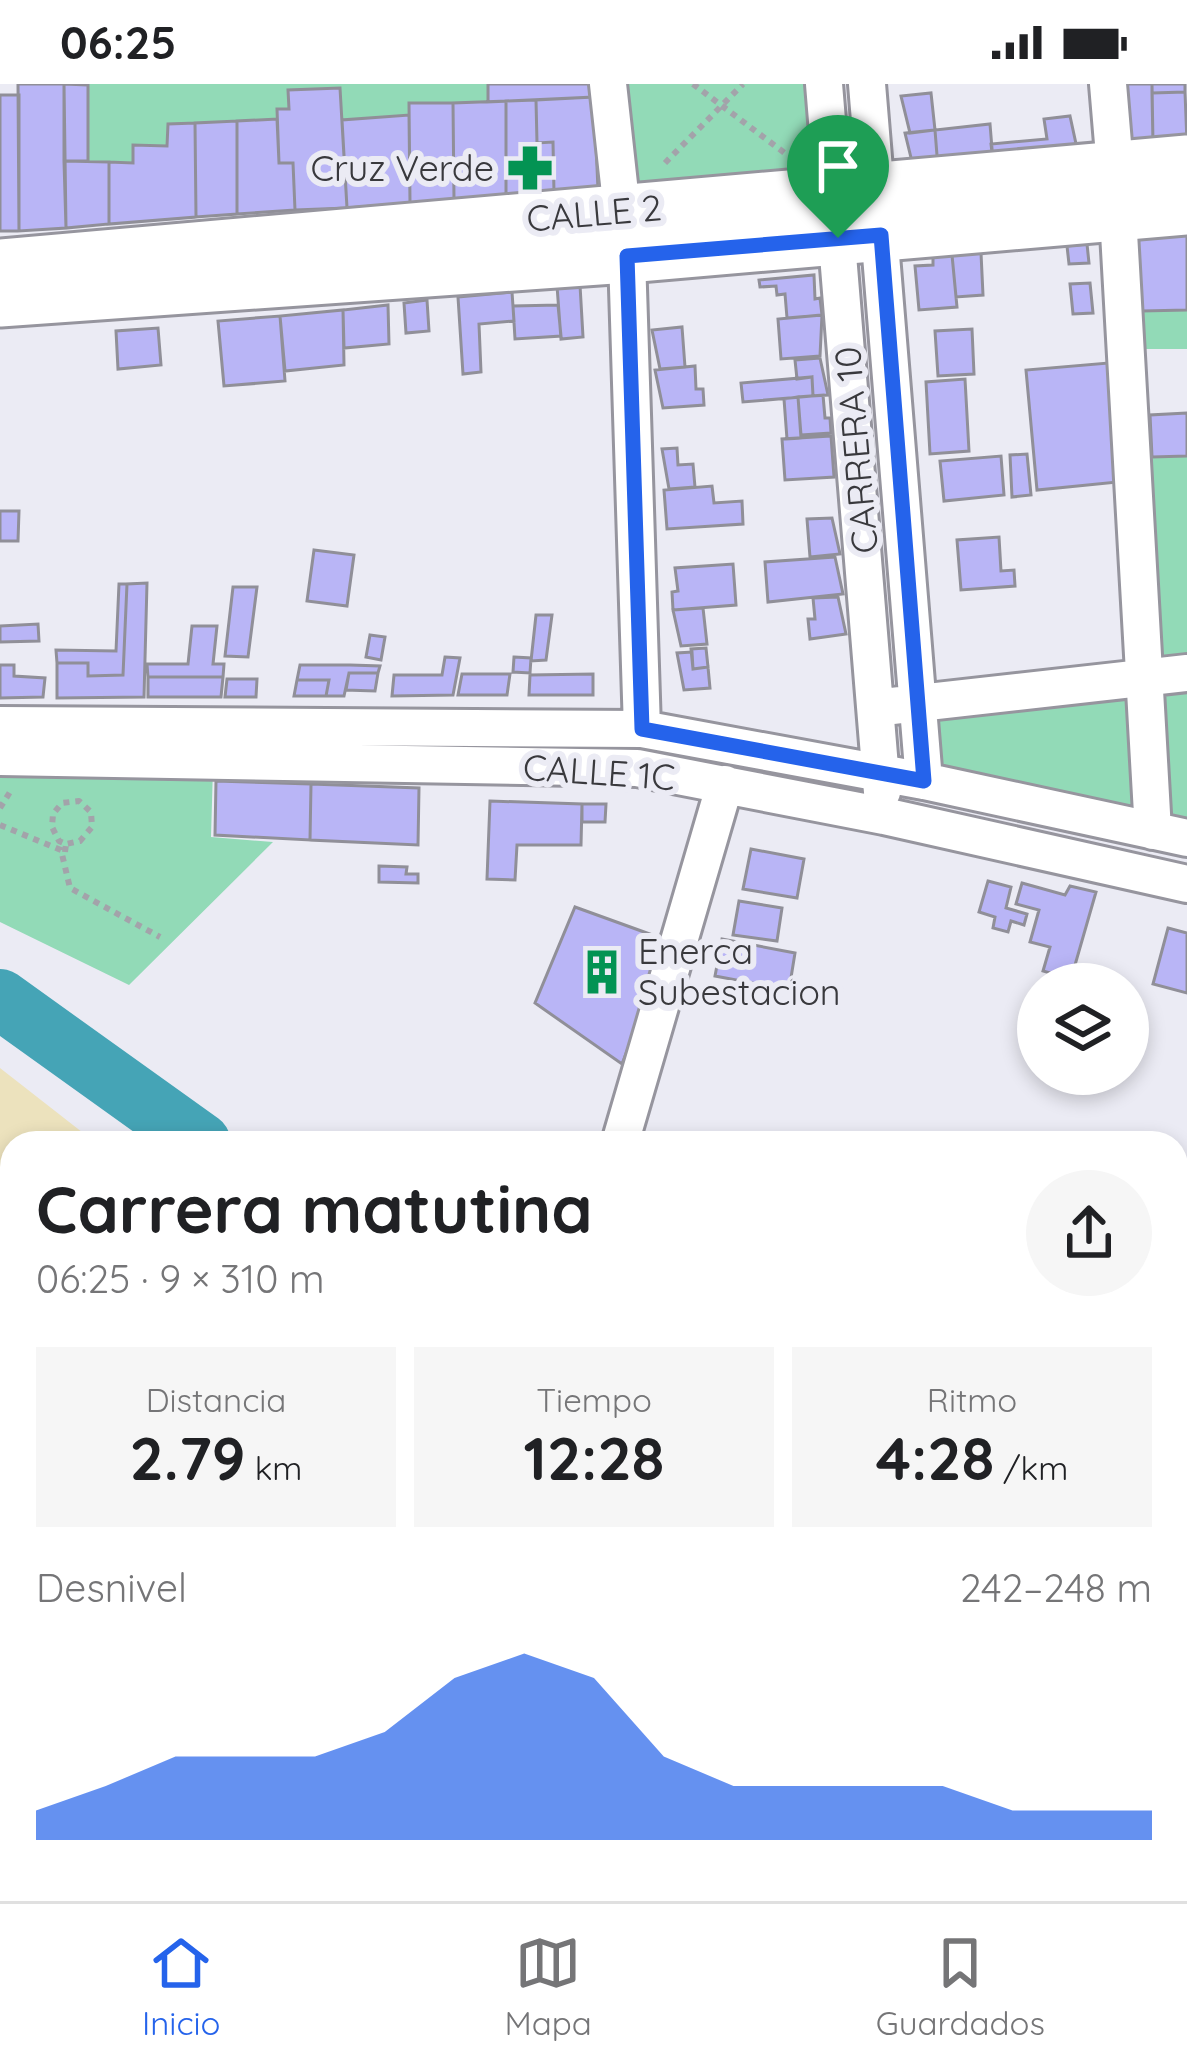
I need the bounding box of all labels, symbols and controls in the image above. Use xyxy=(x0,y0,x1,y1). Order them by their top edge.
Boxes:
text: 06:25 xyxy=(60,14,176,70)
pin xyxy=(787,115,889,238)
icon: arrive xyxy=(805,133,871,199)
pharmacy icon: Cruz Verde xyxy=(505,143,555,193)
place label: Cruz Verde xyxy=(310,145,494,190)
street label: CALLE 2 xyxy=(525,184,663,241)
street label: CARRERA 10 xyxy=(824,345,887,555)
street label: CALLE 1C xyxy=(522,744,677,799)
place label: Enerca Subestacion xyxy=(638,928,841,1014)
building icon: Enerca Subestacion xyxy=(577,947,627,997)
map controls xyxy=(1017,963,1149,1095)
button: layers xyxy=(1017,963,1149,1095)
text: Carrera matutina xyxy=(36,1167,593,1250)
button: share xyxy=(1026,1170,1152,1296)
text: 06:25 · 9 × 310 m xyxy=(36,1254,325,1303)
text: Distancia xyxy=(146,1379,286,1420)
text: Tiempo xyxy=(536,1379,652,1420)
text: Ritmo xyxy=(927,1379,1017,1420)
text: 2.79 xyxy=(130,1420,246,1495)
text: 12:28 xyxy=(524,1420,664,1495)
text: 4:28 xyxy=(876,1420,994,1495)
text: km xyxy=(246,1447,302,1488)
text: /km xyxy=(994,1447,1068,1488)
text: Desnivel xyxy=(36,1563,187,1612)
text: 242–248 m xyxy=(960,1563,1152,1612)
tab: Inicio xyxy=(142,1930,221,2043)
tab: Mapa xyxy=(505,1930,592,2043)
tab: Guardados xyxy=(876,1930,1045,2043)

